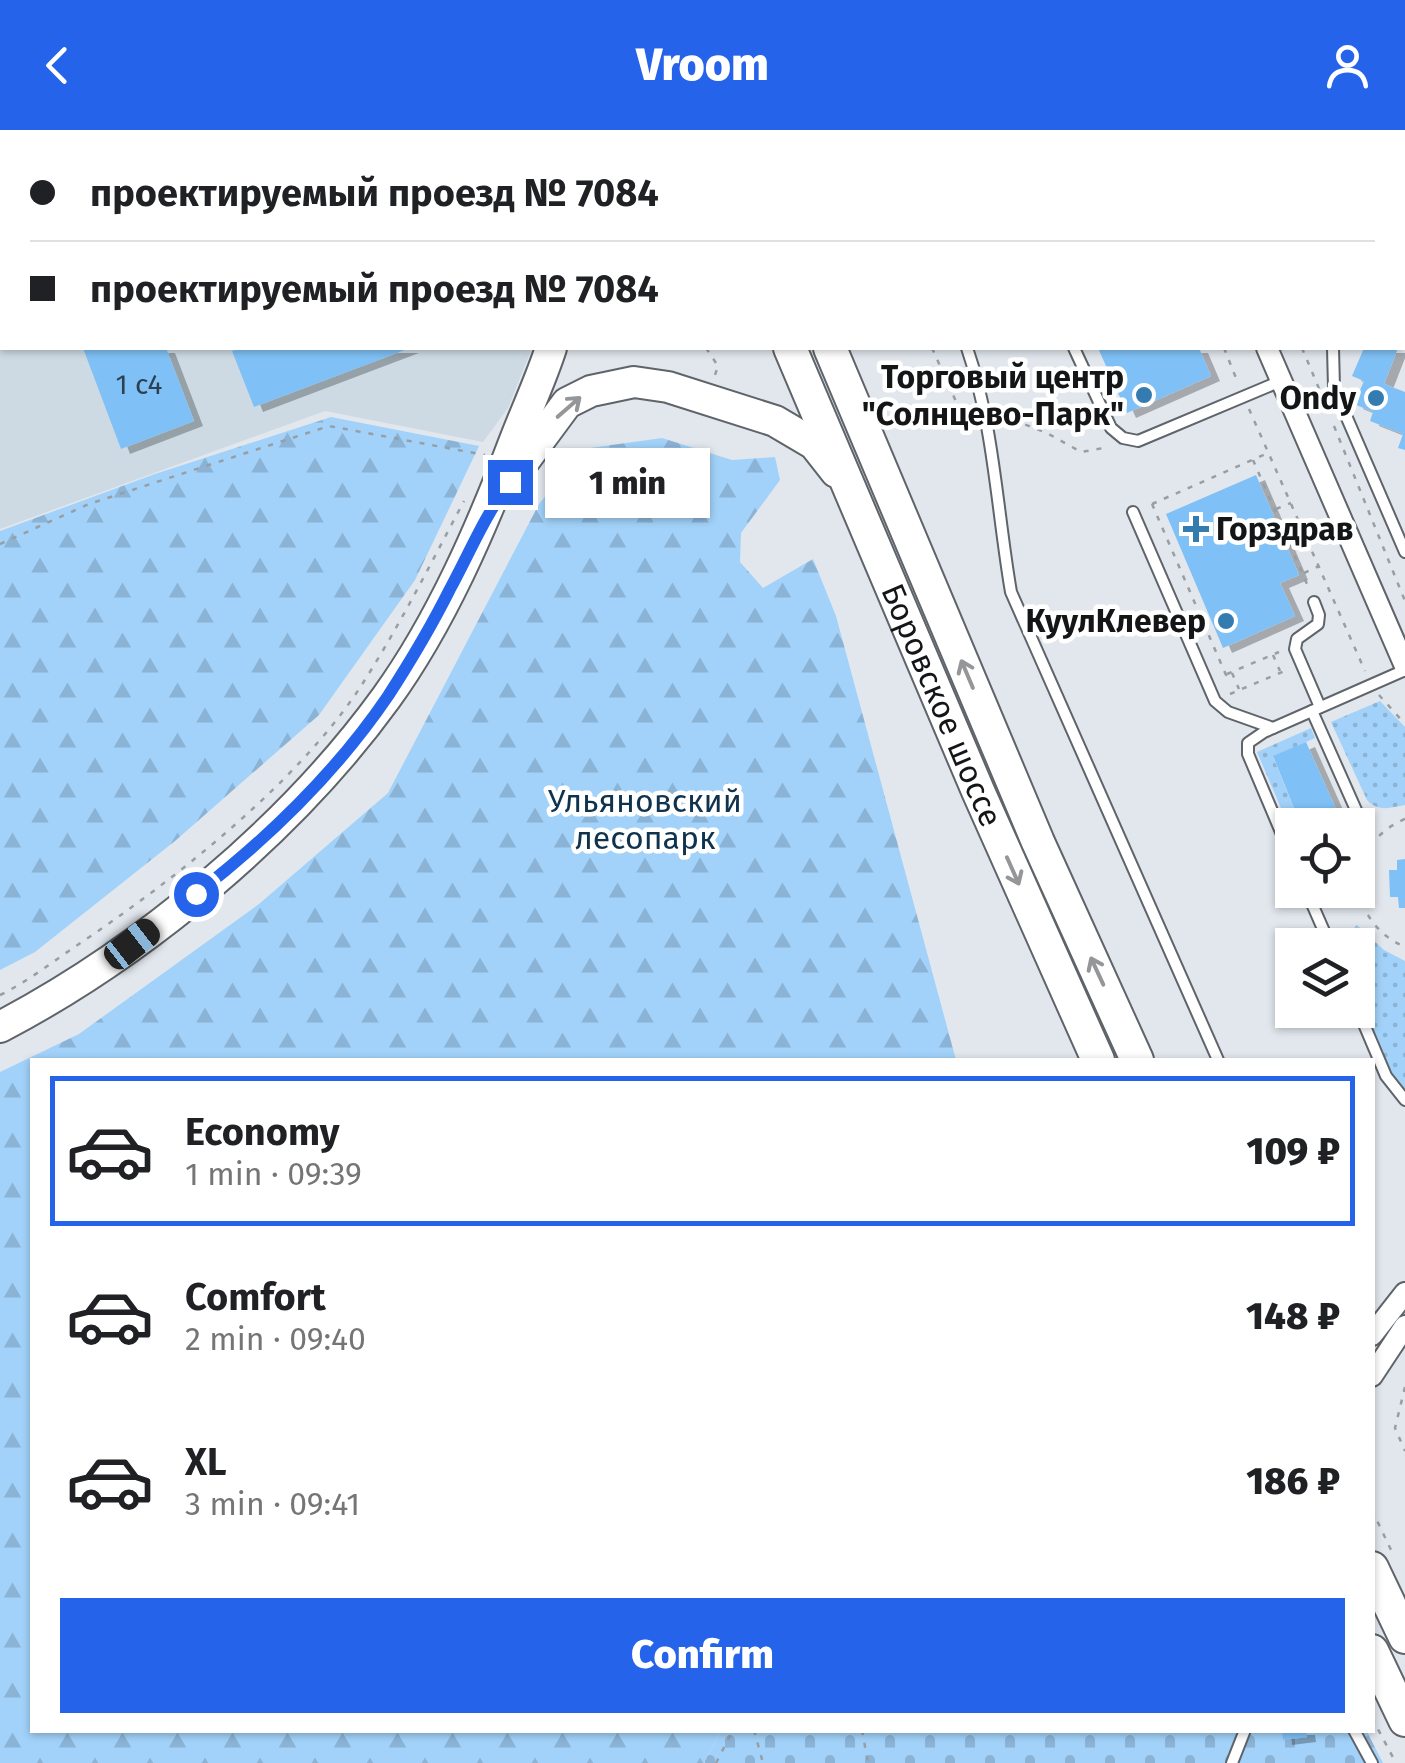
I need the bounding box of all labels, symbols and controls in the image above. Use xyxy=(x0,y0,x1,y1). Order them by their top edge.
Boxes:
icon: back xyxy=(30,38,85,93)
text: Vroom xyxy=(636,38,769,92)
icon: person xyxy=(1320,38,1375,93)
text: проектируемый проезд № 7084 xyxy=(90,170,659,216)
text: проектируемый проезд № 7084 xyxy=(90,266,659,312)
place label: Торговый центр "Солнцево-Парк" xyxy=(862,358,1124,433)
house number: 1 с4 xyxy=(116,368,163,401)
place label: Ondy xyxy=(1280,379,1356,417)
marker: Торговый центр "Солнцево-Парк" xyxy=(1133,384,1155,406)
marker: Ondy xyxy=(1365,387,1387,409)
one-way arrow xyxy=(556,396,581,419)
callout: 1 min xyxy=(545,447,710,517)
route end xyxy=(488,460,533,505)
text: 1 min xyxy=(589,464,666,502)
place label: Горздрав xyxy=(1216,510,1354,548)
marker: Горздрав xyxy=(1185,518,1207,540)
street label: Боровское шоссе xyxy=(873,578,1010,832)
place label: КуулКлевер xyxy=(1026,602,1206,640)
marker: КуулКлевер xyxy=(1215,610,1237,632)
one-way arrow xyxy=(956,659,974,689)
park label: Ульяновский лесопарк xyxy=(548,782,742,857)
map controls xyxy=(1275,808,1375,1028)
button: locate xyxy=(1275,808,1375,908)
one-way arrow xyxy=(1005,855,1023,886)
route start xyxy=(174,872,219,917)
car xyxy=(99,914,165,974)
button: layers xyxy=(1275,928,1375,1028)
one-way arrow xyxy=(1086,957,1105,987)
icon: car xyxy=(65,1106,155,1196)
text: Economy xyxy=(185,1109,340,1155)
text: 109 ₽ xyxy=(1246,1128,1340,1174)
text: 1 min · 09:39 xyxy=(185,1155,362,1193)
icon: car xyxy=(65,1271,155,1361)
text: Comfort xyxy=(185,1274,326,1320)
text: 148 ₽ xyxy=(1246,1293,1340,1339)
text: 2 min · 09:40 xyxy=(185,1320,366,1358)
icon: car xyxy=(65,1436,155,1526)
text: XL xyxy=(185,1439,227,1485)
text: 186 ₽ xyxy=(1246,1458,1340,1504)
text: 3 min · 09:41 xyxy=(185,1485,360,1523)
button: Confirm xyxy=(60,1598,1345,1713)

